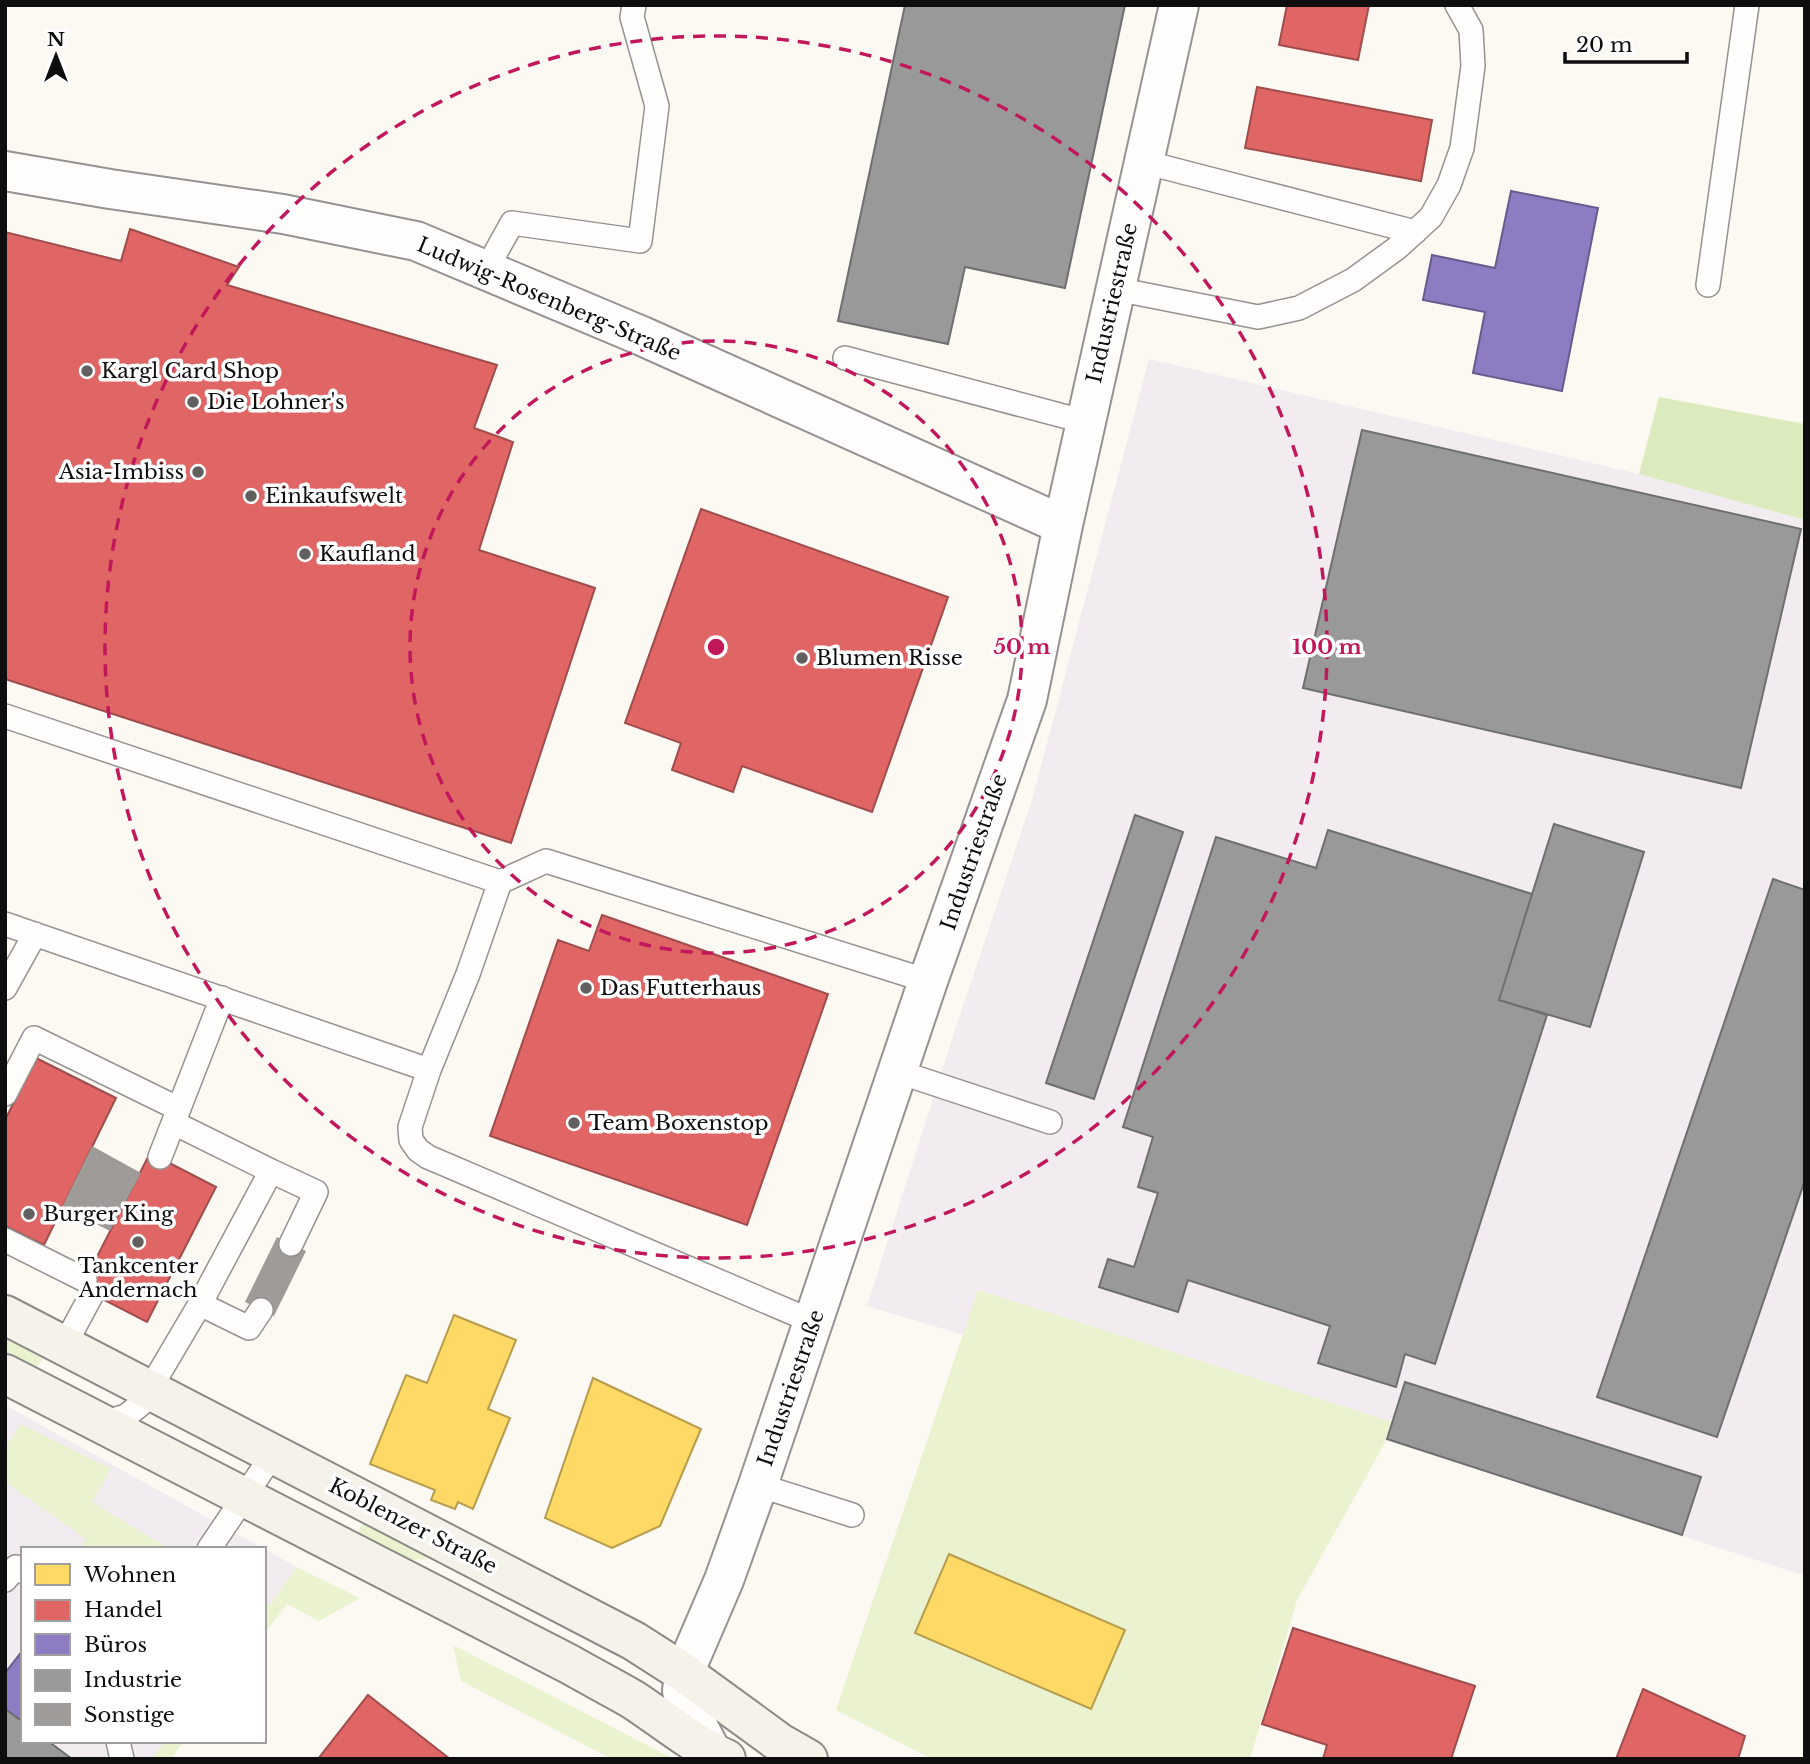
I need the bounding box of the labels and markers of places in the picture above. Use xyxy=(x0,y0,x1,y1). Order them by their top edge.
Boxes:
place label: Kargl Card Shop xyxy=(101,358,279,384)
marker: Kargl Card Shop xyxy=(79,363,95,379)
place label: Die Lohner's xyxy=(207,389,345,415)
marker: Die Lohner's xyxy=(185,394,201,410)
place label: Asia-Imbiss xyxy=(58,459,184,485)
marker: Asia-Imbiss xyxy=(190,464,206,480)
place label: Einkaufswelt xyxy=(265,483,403,509)
marker: Einkaufswelt xyxy=(243,488,259,504)
place label: Kaufland xyxy=(319,541,416,567)
marker: Kaufland xyxy=(297,546,313,562)
centre of rings xyxy=(704,635,728,659)
place label: Blumen Risse xyxy=(816,645,963,671)
marker: Blumen Risse xyxy=(794,650,810,666)
place label: Das Futterhaus xyxy=(600,975,761,1001)
marker: Das Futterhaus xyxy=(578,980,594,996)
place label: Team Boxenstop xyxy=(588,1110,768,1136)
marker: Team Boxenstop xyxy=(566,1115,582,1131)
place label: Burger King xyxy=(43,1201,174,1227)
marker: Burger King xyxy=(21,1206,37,1222)
marker: Tankcenter Andernach xyxy=(130,1234,146,1250)
place label: Tankcenter Andernach xyxy=(78,1253,198,1303)

